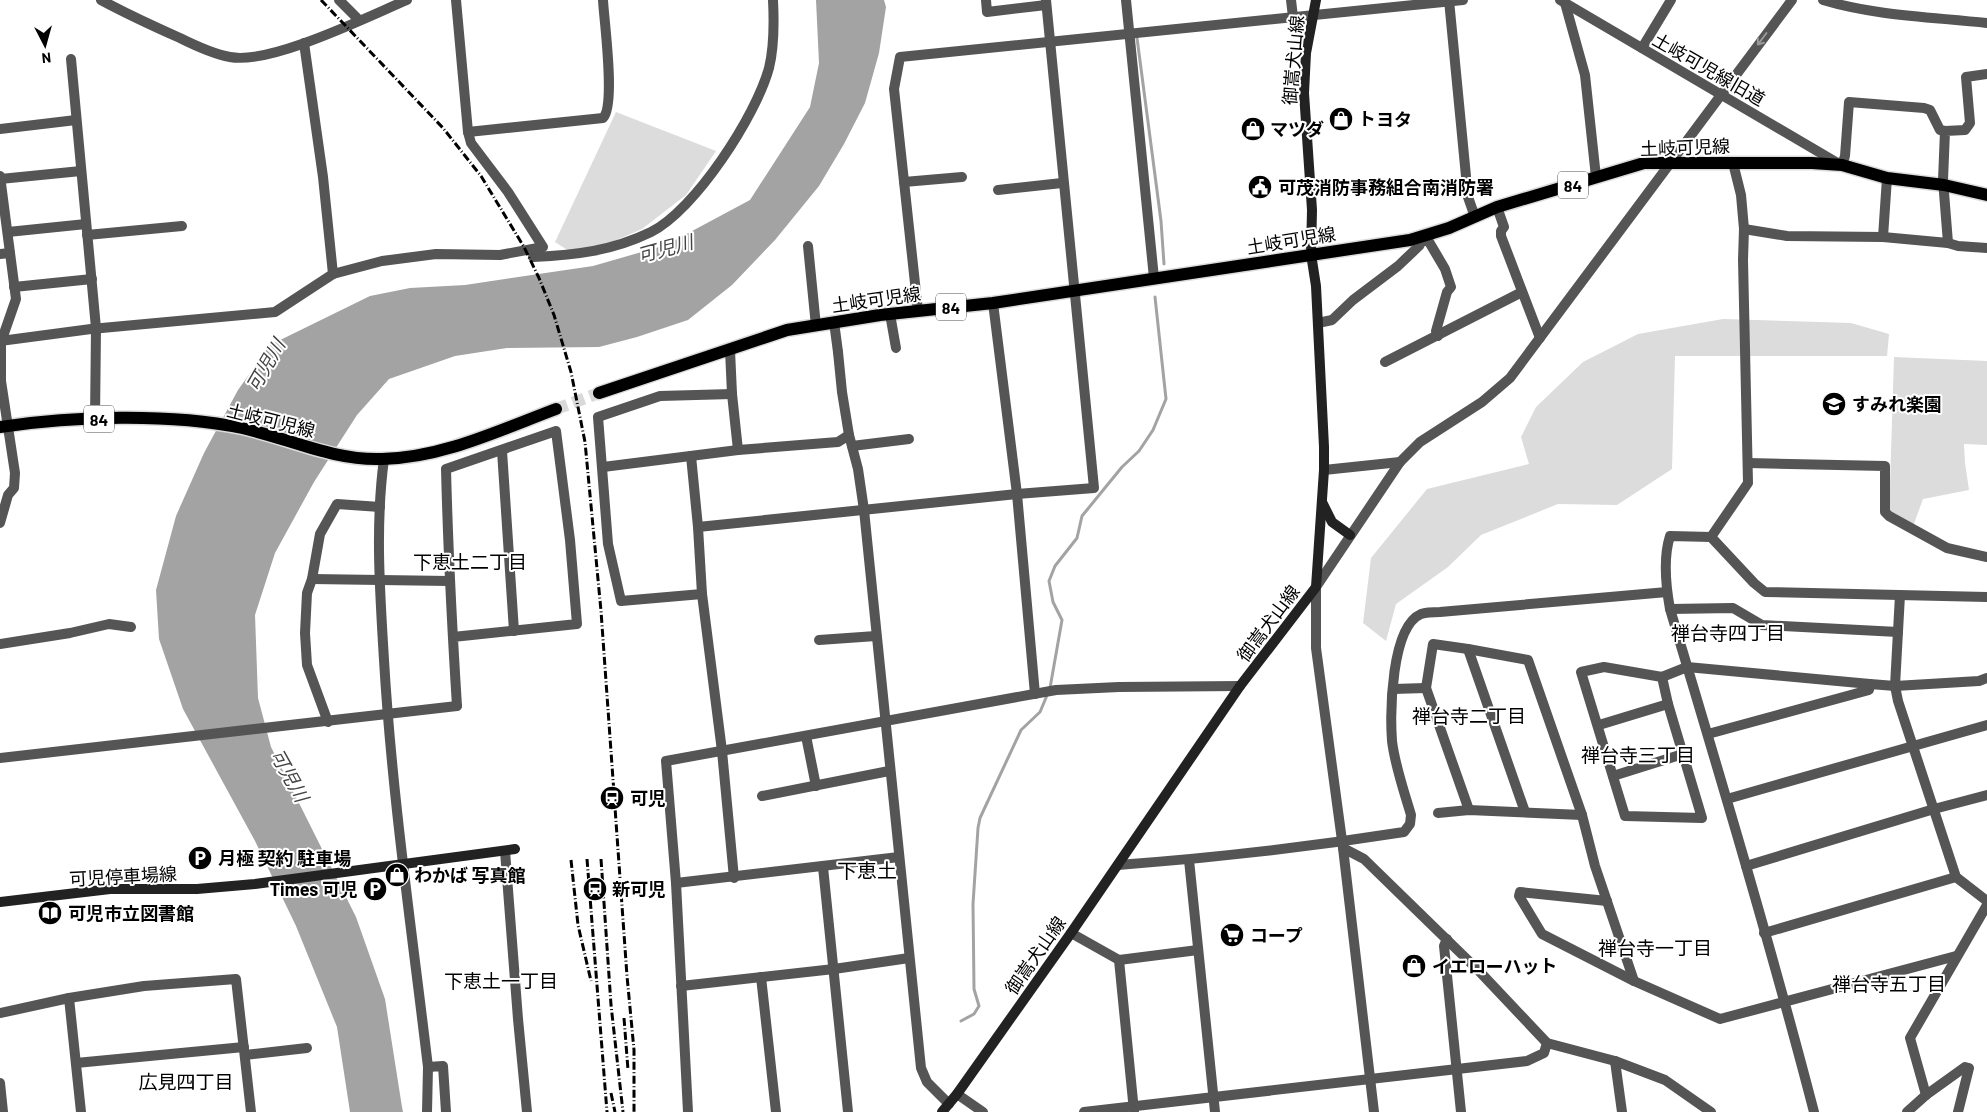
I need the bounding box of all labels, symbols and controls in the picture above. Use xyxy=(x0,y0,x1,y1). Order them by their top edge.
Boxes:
street label: 御嵩犬山線 xyxy=(1278,14,1308,106)
north arrow xyxy=(20,20,70,70)
street label: 土岐可児線旧道 xyxy=(1649,28,1769,110)
one-way arrow xyxy=(1757,32,1768,45)
text: N xyxy=(41,49,52,67)
shop icon: トヨタ xyxy=(1328,106,1354,132)
place label: トヨタ xyxy=(1358,108,1412,130)
shop icon: マツダ xyxy=(1240,116,1266,142)
place label: マツダ xyxy=(1270,118,1324,140)
street label: 土岐可児線 xyxy=(1640,134,1730,160)
road number: 84 xyxy=(1558,172,1588,198)
public building icon: 可茂消防事務組合南消防署 xyxy=(1247,174,1273,200)
place label: 可茂消防事務組合南消防署 xyxy=(1278,176,1494,198)
street label: 土岐可児線 xyxy=(1245,222,1337,258)
water label: 可児川 xyxy=(634,229,697,266)
street label: 土岐可児線 xyxy=(830,282,922,316)
road number: 84 xyxy=(936,294,966,320)
water label: 可児川 xyxy=(241,333,290,395)
school or university icon: すみれ楽園 xyxy=(1821,391,1847,417)
place label: すみれ楽園 xyxy=(1852,393,1942,415)
street label: 土岐可児線 xyxy=(225,398,317,442)
road number: 84 xyxy=(84,406,114,432)
district label: 下恵土二丁目 xyxy=(413,550,527,573)
street label: 御嵩犬山線 xyxy=(1232,580,1304,666)
district label: 禅台寺四丁目 xyxy=(1671,621,1785,644)
district label: 禅台寺二丁目 xyxy=(1412,704,1526,727)
district label: 禅台寺三丁目 xyxy=(1581,743,1695,766)
water label: 可児川 xyxy=(266,744,315,807)
station icon: 可児 xyxy=(599,785,625,811)
place label: 可児 xyxy=(630,787,666,809)
parking icon: 月極 契約 駐車場 xyxy=(187,845,213,871)
place label: 月極 契約 駐車場 xyxy=(218,847,351,869)
district label: 下恵土 xyxy=(837,858,897,882)
street label: 可児停車場線 xyxy=(68,862,178,890)
shop icon: わかば 写真館 xyxy=(384,862,410,888)
place label: わかば 写真館 xyxy=(414,864,526,886)
parking icon: Times 可児 xyxy=(362,876,388,902)
station icon: 新可児 xyxy=(582,876,608,902)
place label: Times 可児 xyxy=(270,878,358,900)
place label: 新可児 xyxy=(612,878,666,900)
library icon: 可児市立図書館 xyxy=(37,900,63,926)
place label: 可児市立図書館 xyxy=(68,902,194,924)
street label: 御嵩犬山線 xyxy=(1000,912,1070,998)
supermarket icon: コープ xyxy=(1219,922,1245,948)
place label: コープ xyxy=(1250,924,1303,946)
district label: 禅台寺一丁目 xyxy=(1598,936,1712,959)
shop icon: イエローハット xyxy=(1401,953,1427,979)
place label: イエローハット xyxy=(1432,955,1557,977)
district label: 下恵土一丁目 xyxy=(444,969,558,992)
district label: 禅台寺五丁目 xyxy=(1832,972,1946,995)
district label: 広見四丁目 xyxy=(138,1070,234,1093)

